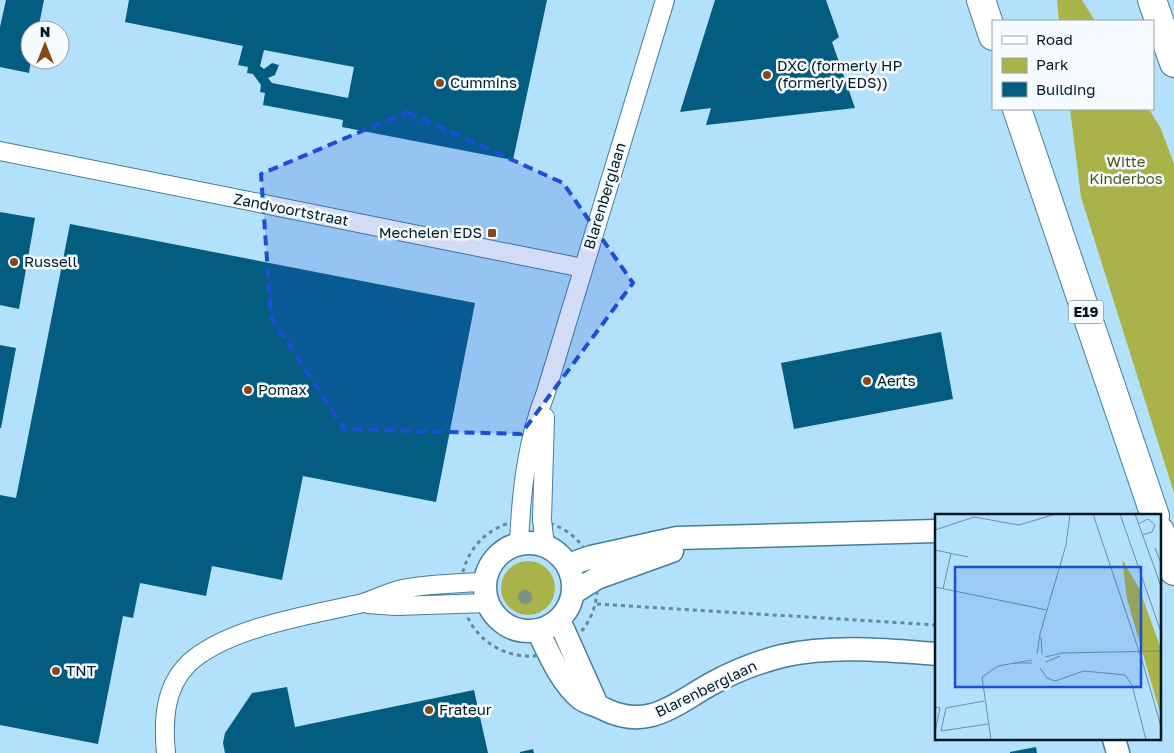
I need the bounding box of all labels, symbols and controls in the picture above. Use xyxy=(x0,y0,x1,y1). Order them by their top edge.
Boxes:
north arrow xyxy=(20,20,70,70)
legend xyxy=(992,20,1154,110)
text: N xyxy=(40,23,50,40)
text: Road xyxy=(1036,30,1073,48)
text: Park xyxy=(1036,55,1069,73)
place label: DXC (formerly HP (formerly EDS)) xyxy=(777,56,903,91)
marker: DXC (formerly HP (formerly EDS)) xyxy=(761,69,773,81)
place label: Cummins xyxy=(450,73,517,91)
marker: Cummins xyxy=(434,77,446,89)
text: Building xyxy=(1036,80,1096,98)
street label: Blarenberglaan xyxy=(579,140,629,251)
park label: Witte Kinderbos xyxy=(1089,152,1163,187)
street label: Zandvoortstraat xyxy=(232,189,350,229)
place label: Mechelen EDS xyxy=(379,223,482,241)
marker: Mechelen EDS xyxy=(486,227,498,239)
place label: Russell xyxy=(24,252,77,270)
marker: Russell xyxy=(8,256,20,268)
road number: E19 xyxy=(1068,300,1104,324)
place label: Aerts xyxy=(877,371,916,389)
marker: Aerts xyxy=(861,375,873,387)
place label: Pomax xyxy=(258,380,307,398)
marker: Pomax xyxy=(242,384,254,396)
inset map xyxy=(935,514,1162,740)
street label: Blarenberglaan xyxy=(652,656,759,720)
place label: TNT xyxy=(66,661,96,679)
marker: TNT xyxy=(50,665,62,677)
place label: Frateur xyxy=(439,700,492,718)
marker: Frateur xyxy=(423,704,435,716)

